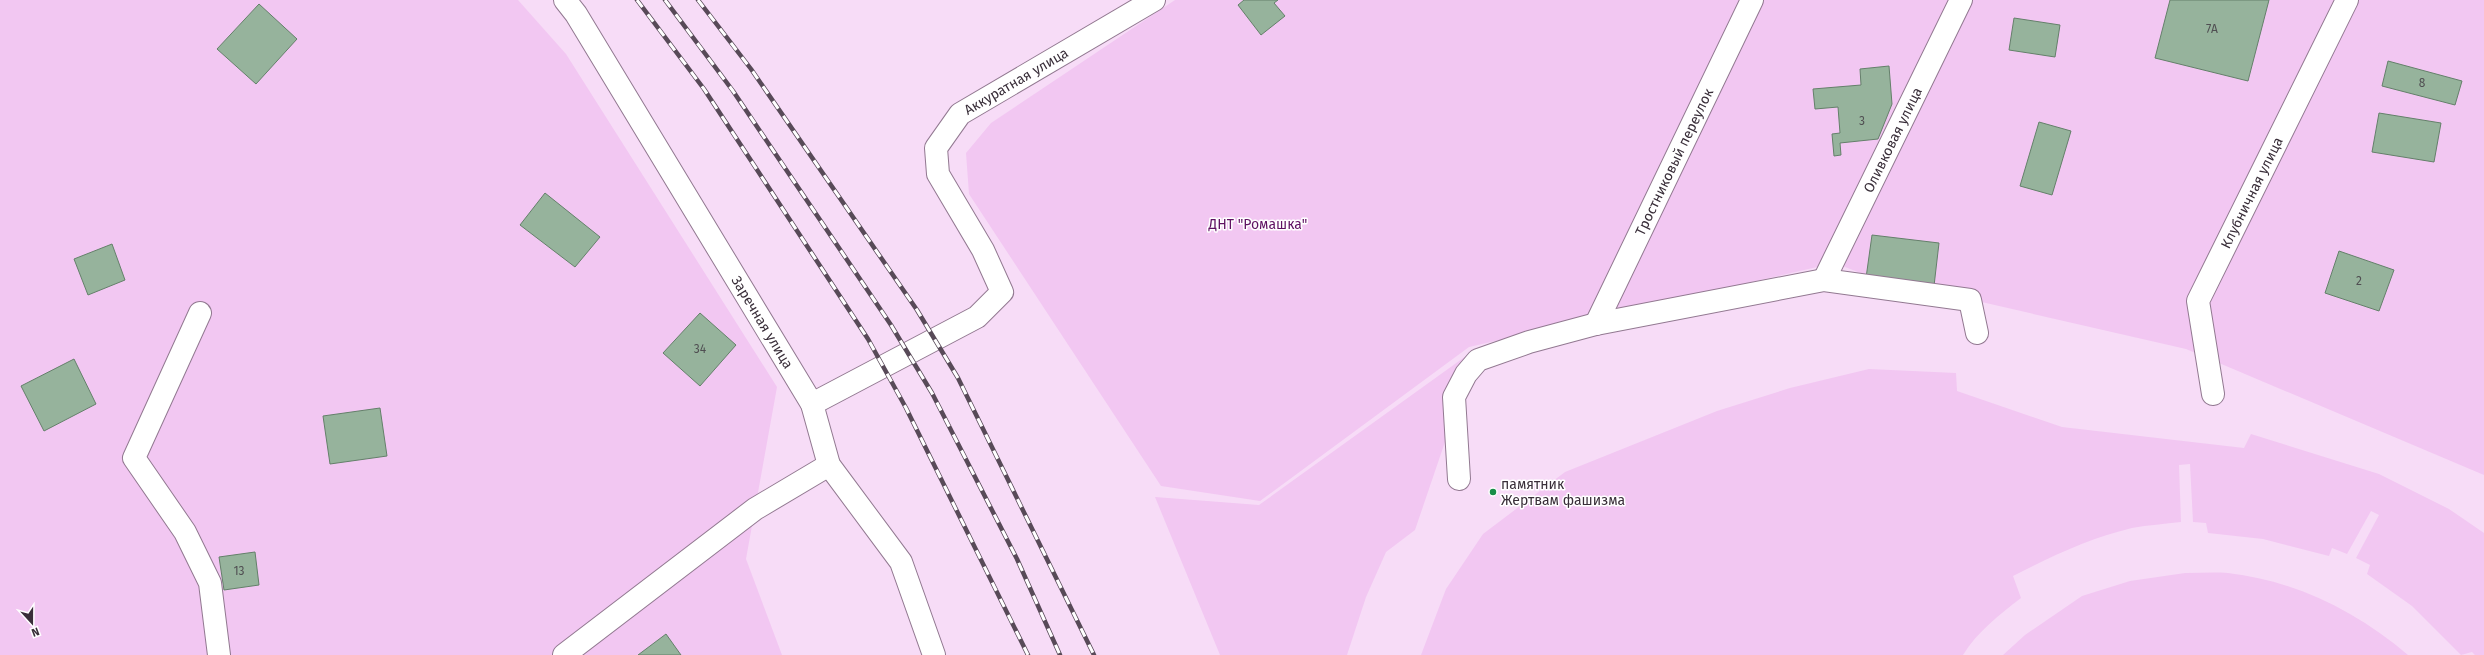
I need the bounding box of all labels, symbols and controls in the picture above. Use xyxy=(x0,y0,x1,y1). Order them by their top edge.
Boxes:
house number: 7А xyxy=(2206,22,2218,36)
street label: Аккуратная улица xyxy=(961,44,1071,119)
house number: 8 xyxy=(2419,76,2426,90)
street label: Тростниковый переулок xyxy=(1632,85,1717,238)
street label: Оливковая улица xyxy=(1860,85,1926,196)
house number: 3 xyxy=(1859,114,1865,128)
street label: Клубничная улица xyxy=(2217,134,2287,251)
park label: ДНТ "Ромашка" xyxy=(1208,216,1307,233)
street label: Заречная улица xyxy=(728,273,797,372)
house number: 2 xyxy=(2356,274,2362,288)
house number: 34 xyxy=(694,342,707,356)
place label: памятник Жертвам фашизма xyxy=(1501,476,1625,509)
marker: памятник Жертвам фашизма xyxy=(1488,487,1498,497)
house number: 13 xyxy=(233,564,245,578)
north arrow xyxy=(12,603,52,643)
text: N xyxy=(30,624,41,639)

